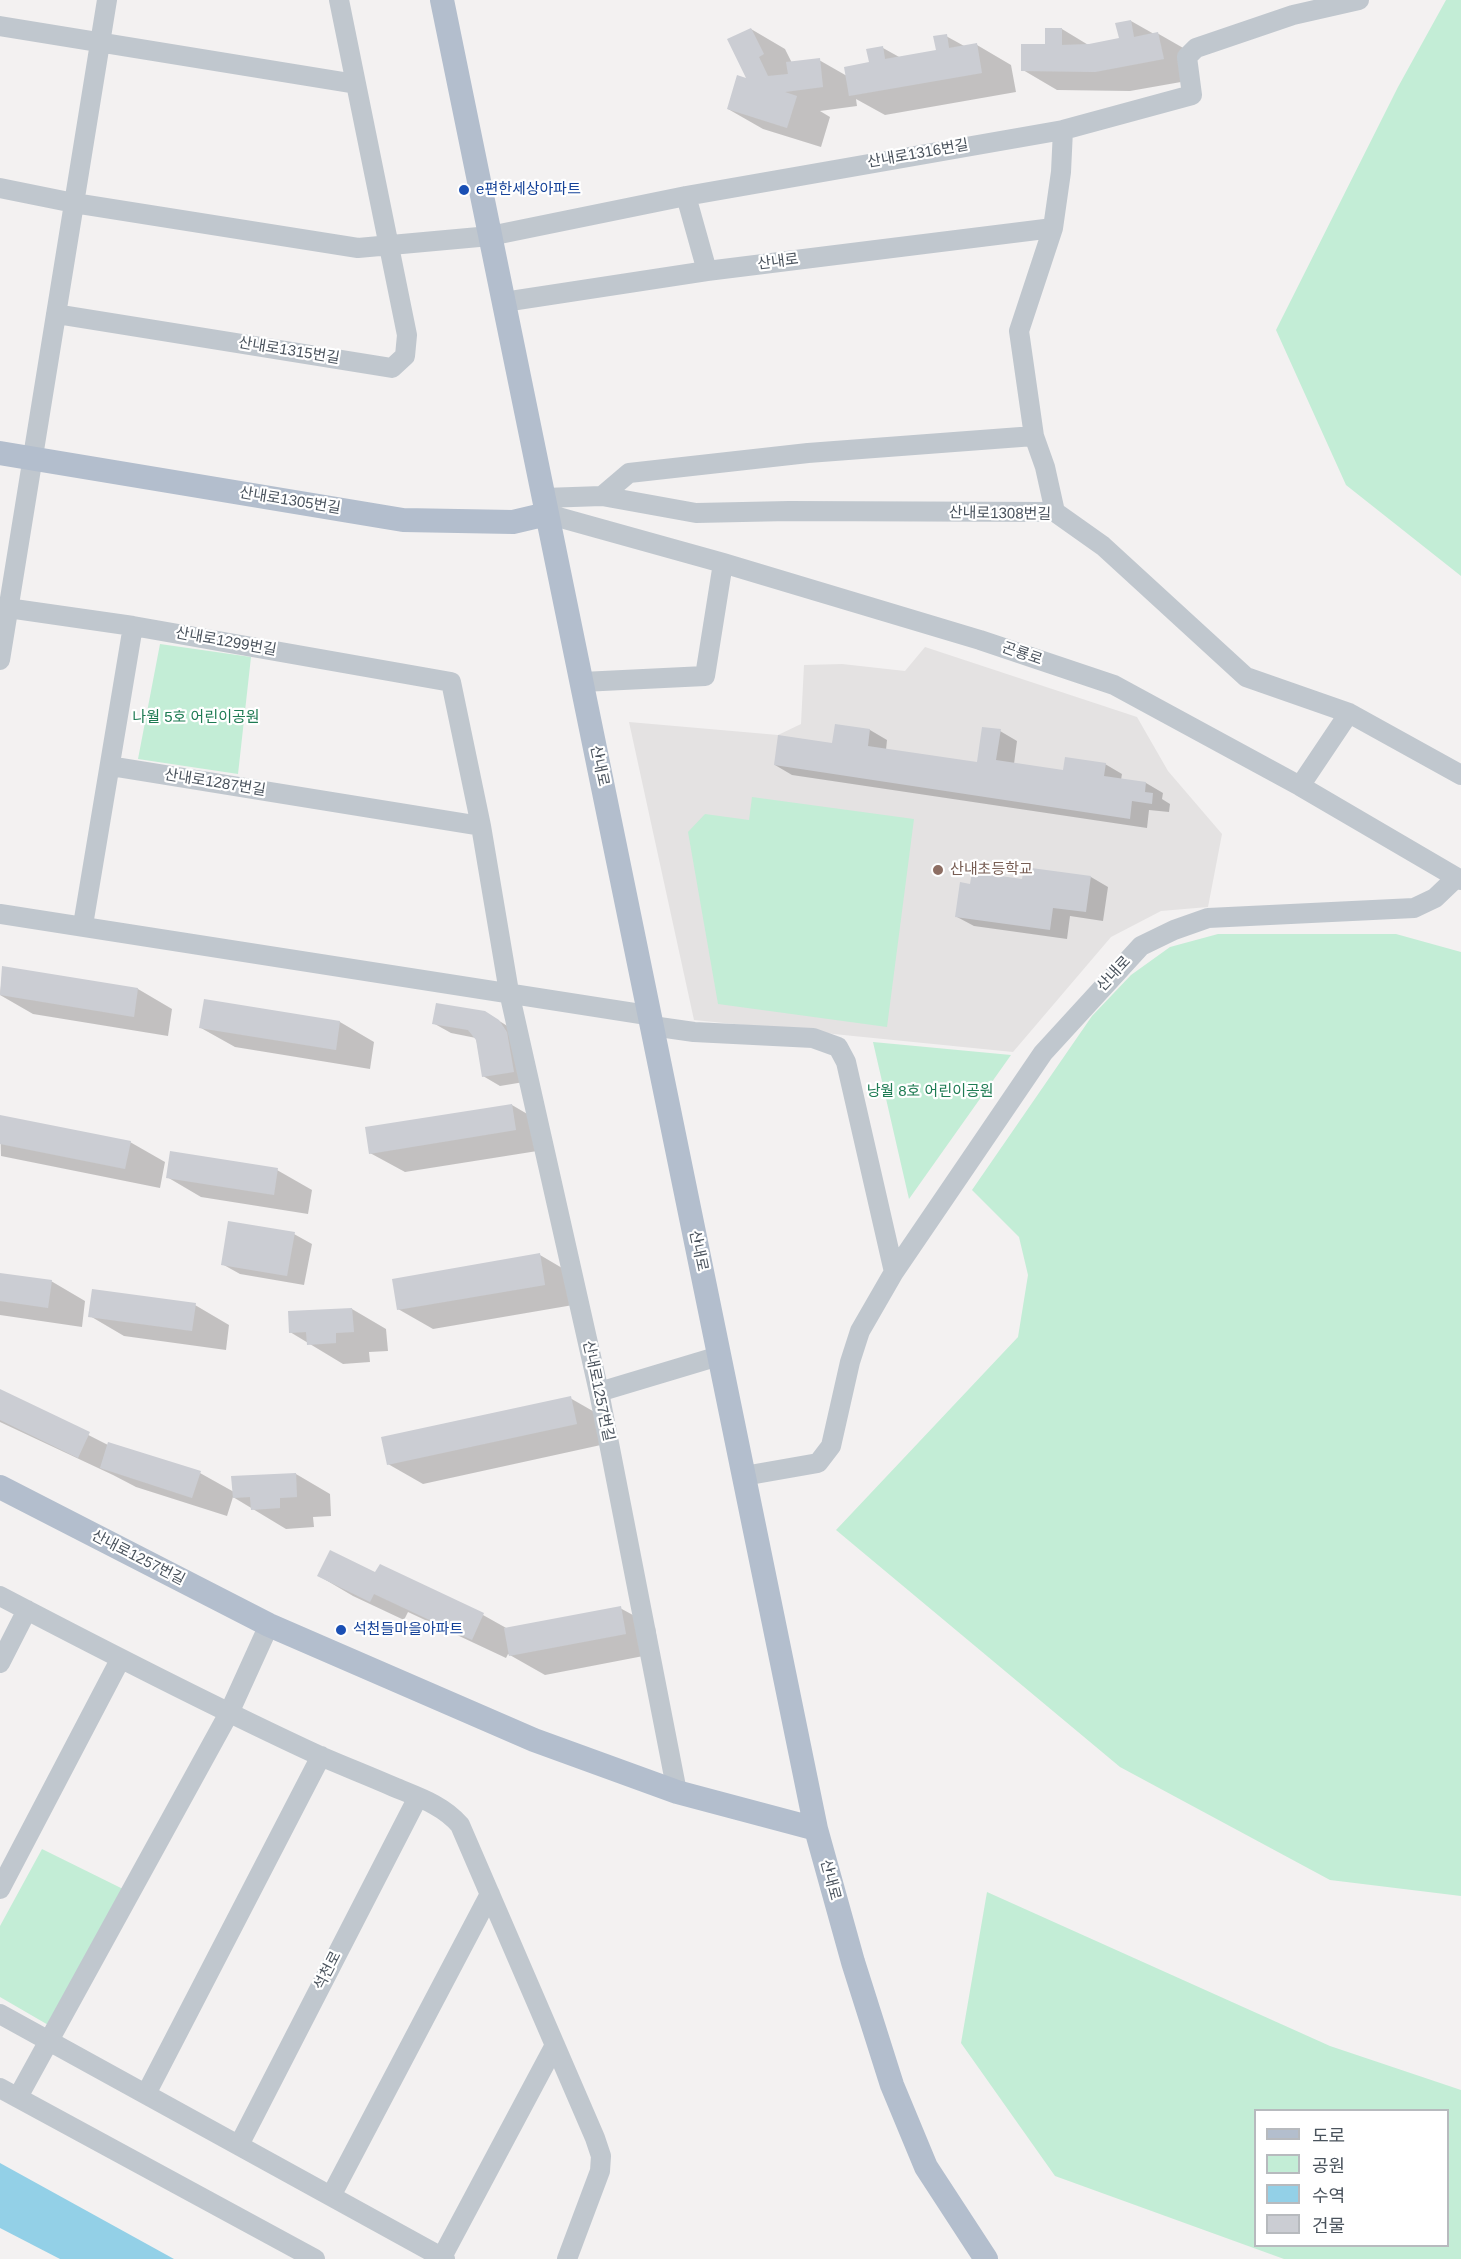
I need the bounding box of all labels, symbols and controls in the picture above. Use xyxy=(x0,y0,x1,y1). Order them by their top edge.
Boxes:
street label: 산내로1316번길 xyxy=(866,136,970,172)
place label: e편한세상아파트 xyxy=(476,181,581,199)
marker: e편한세상아파트 xyxy=(457,183,471,197)
street label: 산내로 xyxy=(756,251,800,273)
street label: 산내로1315번길 xyxy=(237,334,341,368)
street label: 산내로1305번길 xyxy=(238,484,342,518)
street label: 산내로1308번길 xyxy=(949,504,1051,524)
street label: 산내로1299번길 xyxy=(174,624,278,660)
street label: 곤룡로 xyxy=(999,639,1045,669)
park label: 나월 5호 어린이공원 xyxy=(132,709,260,727)
street label: 산내로 xyxy=(586,744,612,788)
street label: 산내로1287번길 xyxy=(163,766,267,800)
place label: 산내초등학교 xyxy=(950,861,1033,879)
marker: 산내초등학교 xyxy=(931,863,945,877)
street label: 산내로 xyxy=(1093,953,1135,995)
park label: 낭월 8호 어린이공원 xyxy=(866,1083,994,1101)
street label: 산내로 xyxy=(685,1229,711,1273)
street label: 산내로1257번길 xyxy=(579,1339,617,1443)
street label: 산내로1257번길 xyxy=(88,1527,188,1589)
place label: 석천들마을아파트 xyxy=(353,1621,463,1639)
marker: 석천들마을아파트 xyxy=(334,1623,348,1637)
street label: 산내로 xyxy=(816,1858,844,1902)
street label: 석천로 xyxy=(311,1948,345,1994)
legend xyxy=(1254,2109,1449,2247)
text: 도로 xyxy=(1312,2126,1345,2146)
text: 공원 xyxy=(1312,2156,1345,2176)
text: 수역 xyxy=(1312,2186,1345,2206)
text: 건물 xyxy=(1312,2216,1345,2236)

